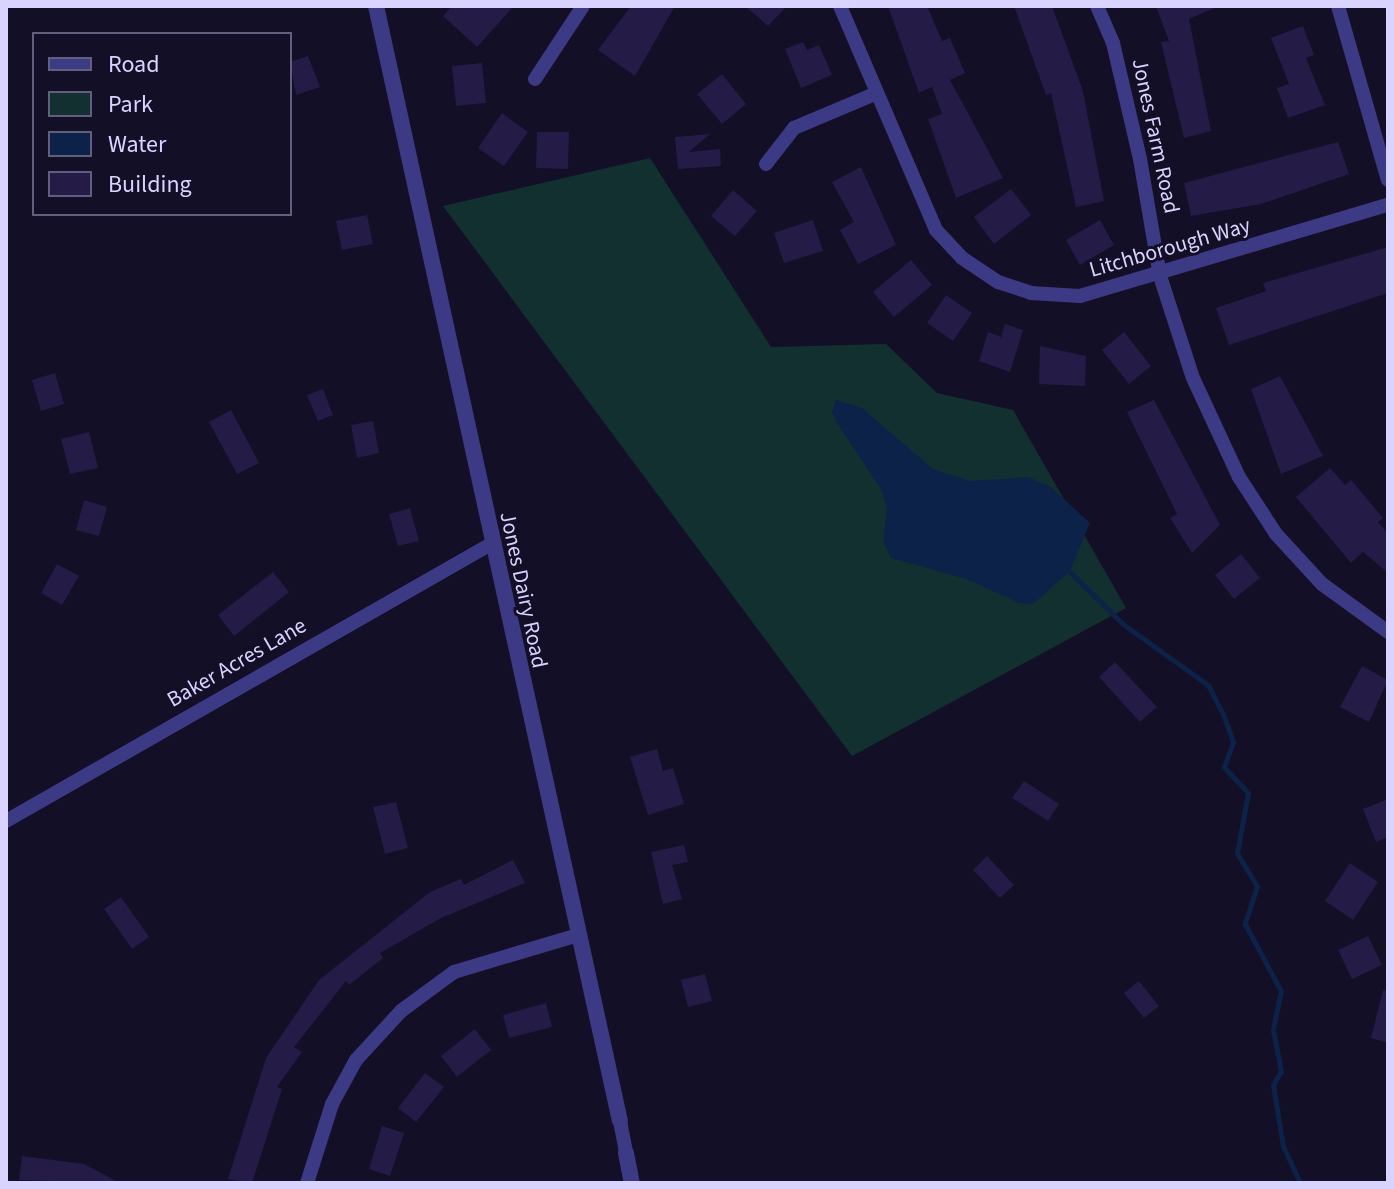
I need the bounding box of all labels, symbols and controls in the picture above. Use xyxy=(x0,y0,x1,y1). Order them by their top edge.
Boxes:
legend xyxy=(32,32,292,216)
text: Road xyxy=(108,47,160,82)
street label: Jones Farm Road xyxy=(1126,56,1184,216)
text: Park xyxy=(108,87,153,122)
text: Water xyxy=(108,127,166,162)
text: Building xyxy=(108,167,192,202)
street label: Litchborough Way xyxy=(1086,212,1254,284)
street label: Jones Dairy Road xyxy=(494,509,552,671)
street label: Baker Acres Lane xyxy=(163,613,311,713)

